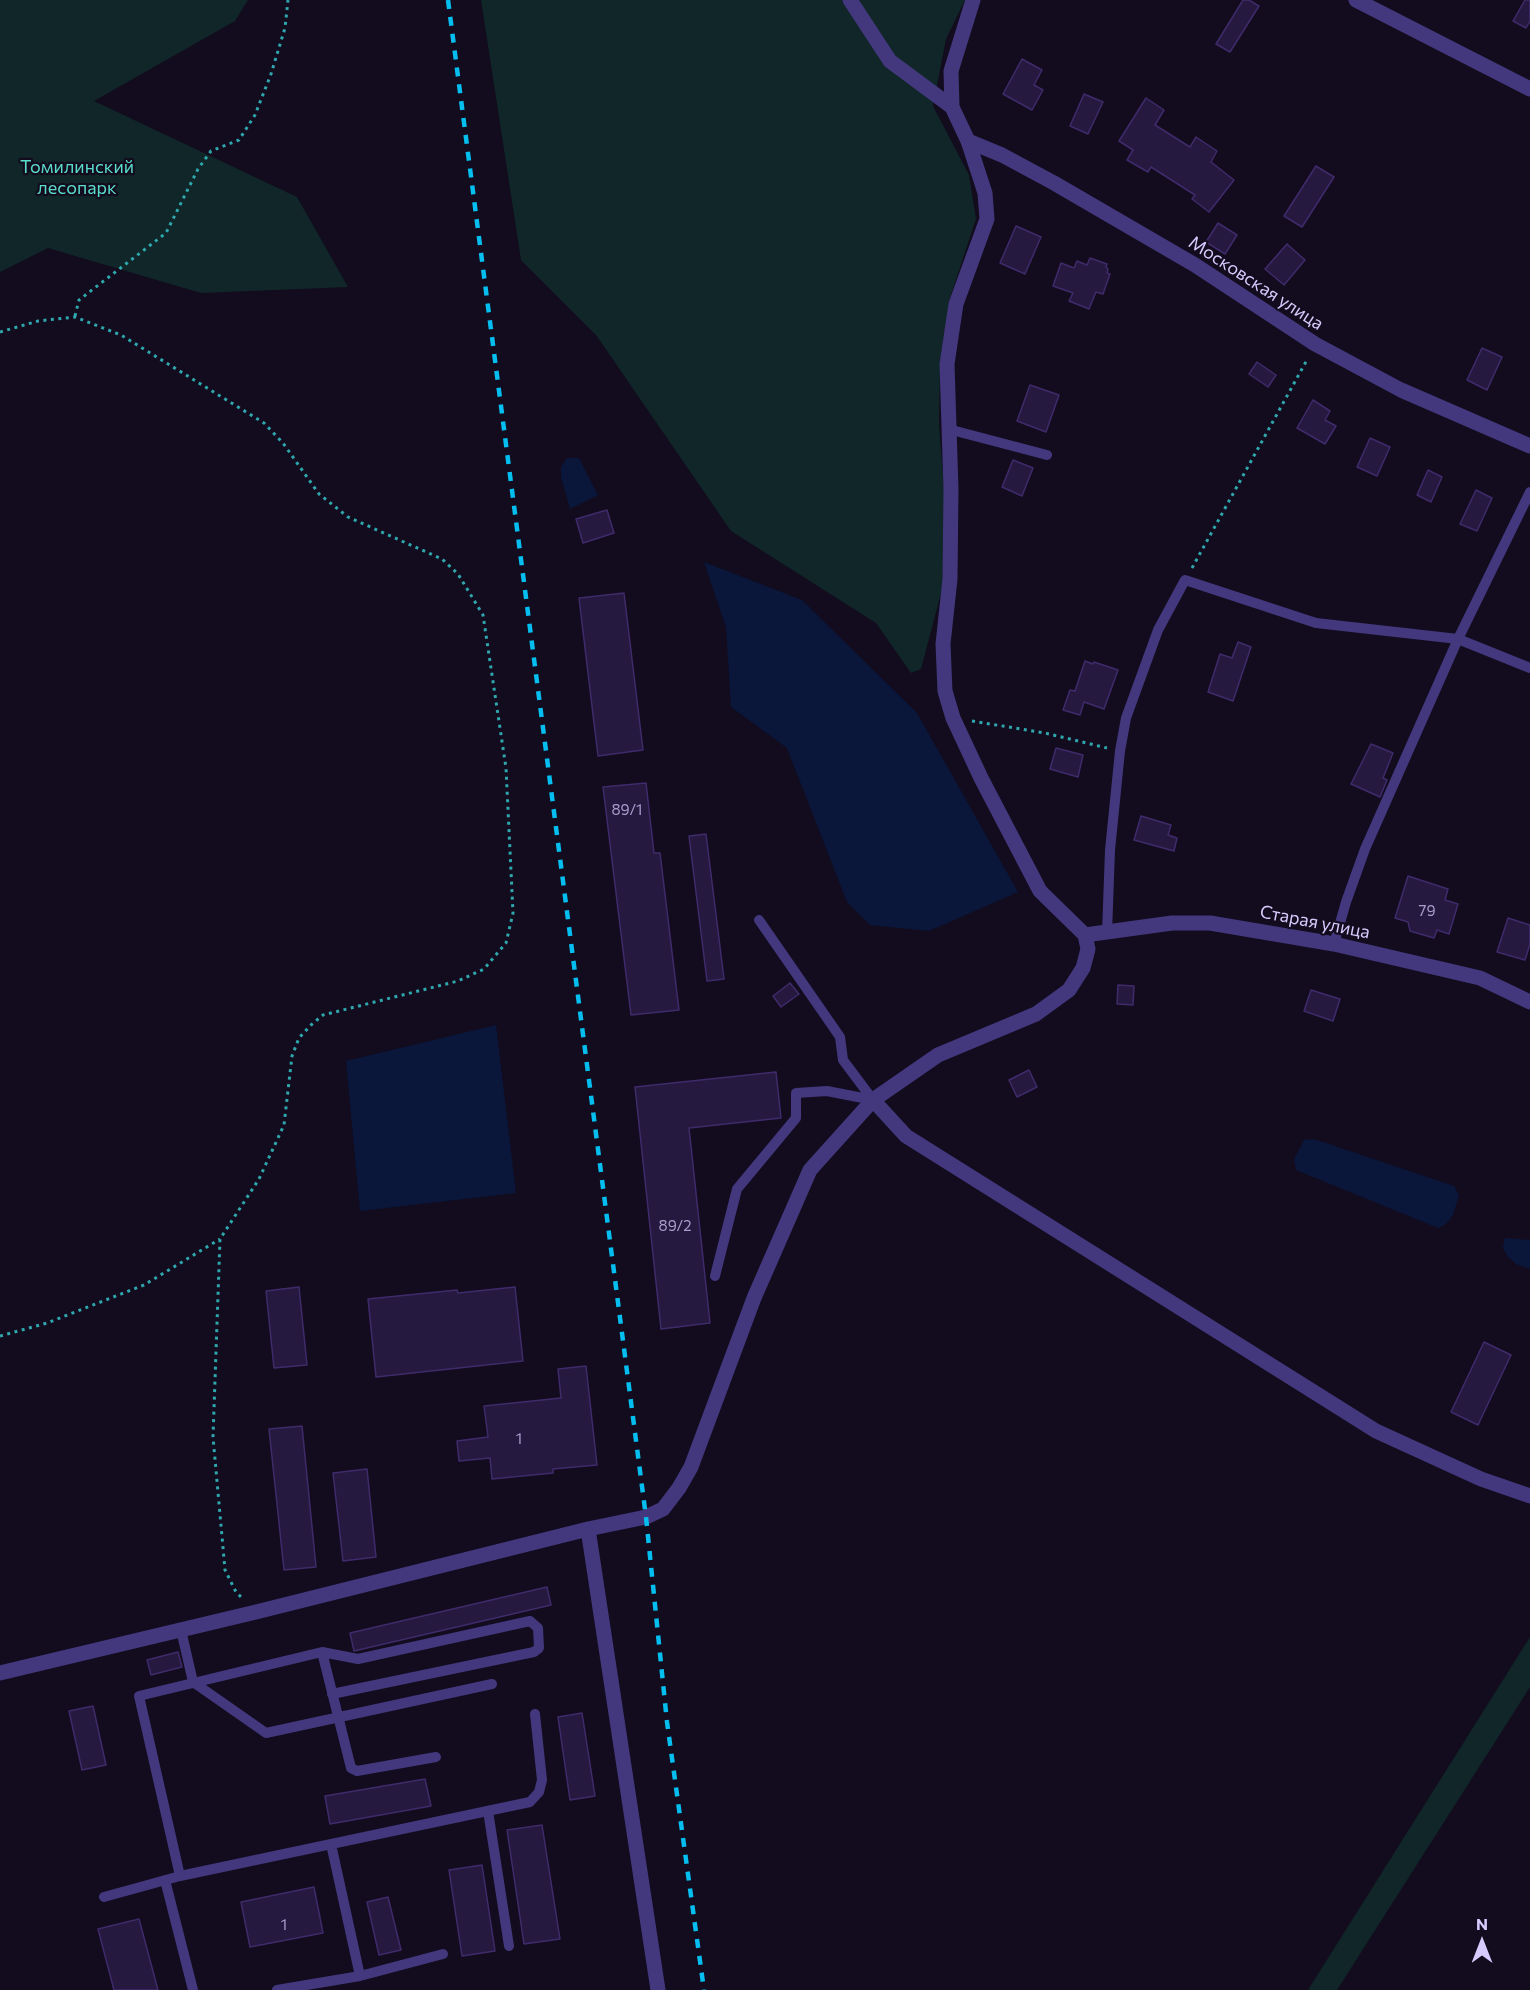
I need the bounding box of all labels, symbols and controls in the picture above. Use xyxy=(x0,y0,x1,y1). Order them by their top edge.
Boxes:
park label: Томилинский лесопарк xyxy=(20,156,134,198)
street label: Московская улица xyxy=(1185,231,1327,335)
house number: 89/1 xyxy=(612,801,642,819)
street label: Старая улица xyxy=(1258,901,1372,943)
house number: 79 xyxy=(1419,902,1435,920)
house number: 89/2 xyxy=(659,1217,691,1235)
house number: 1 xyxy=(516,1430,522,1448)
north arrow xyxy=(1452,1912,1512,1972)
text: N xyxy=(1476,1914,1488,1933)
house number: 1 xyxy=(281,1916,287,1934)

